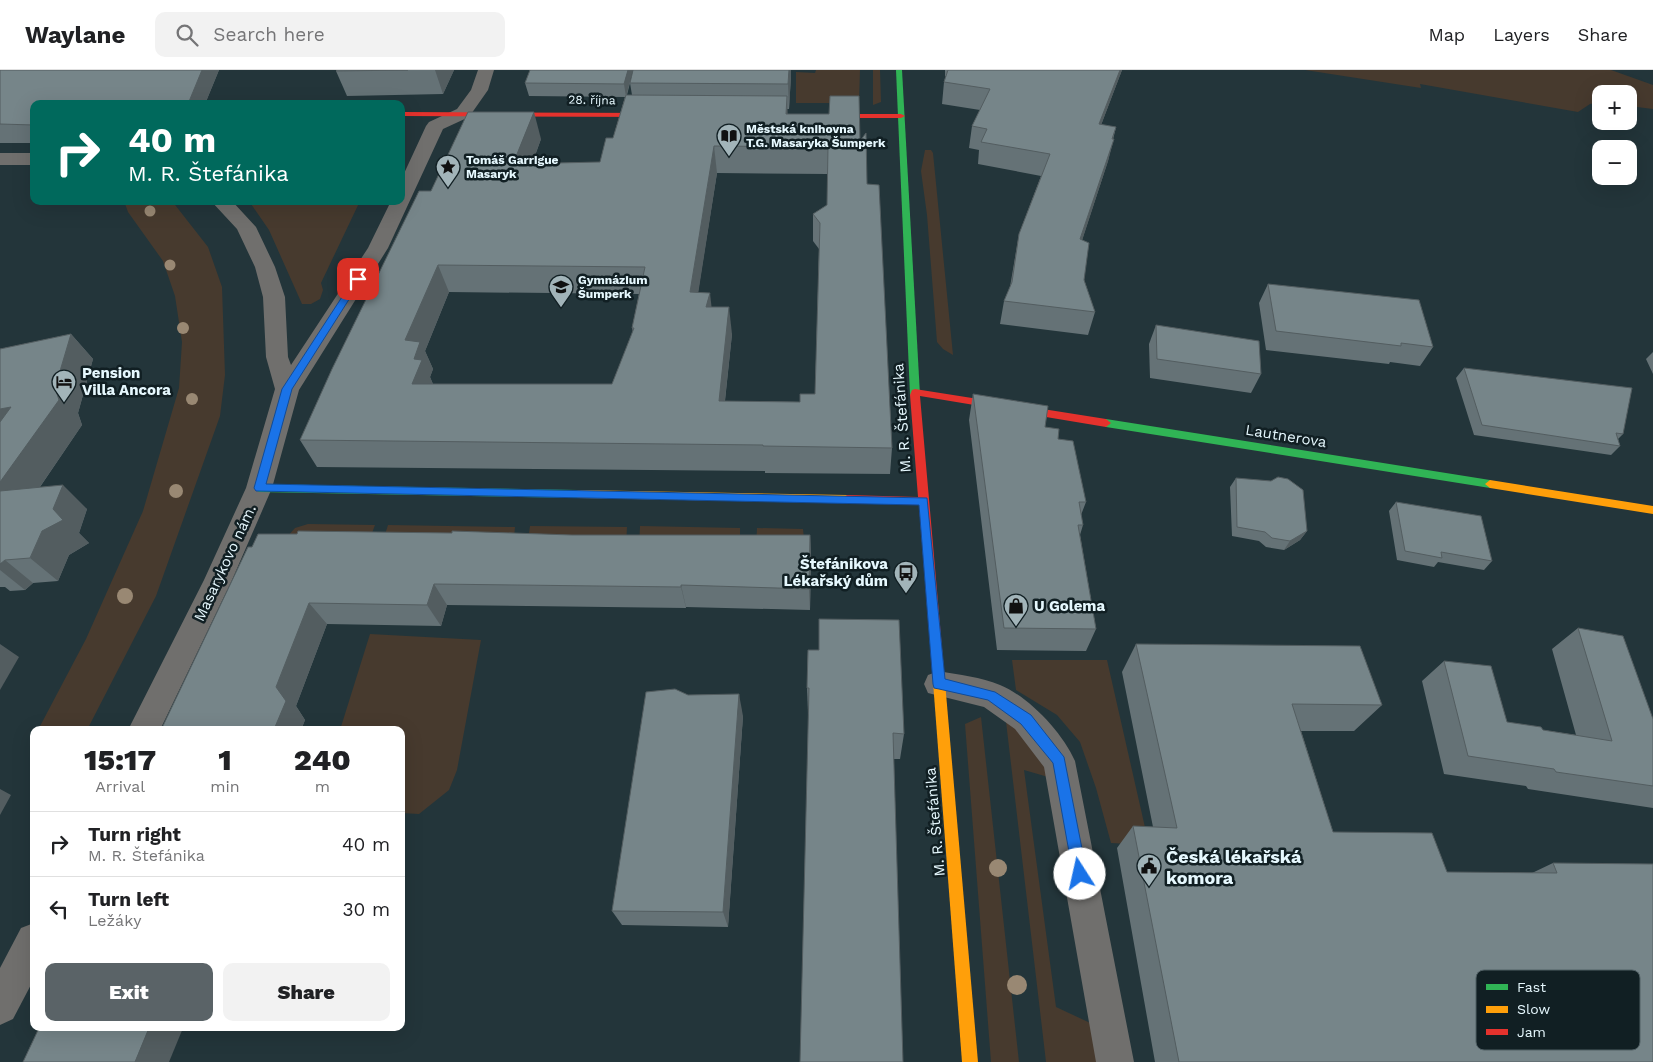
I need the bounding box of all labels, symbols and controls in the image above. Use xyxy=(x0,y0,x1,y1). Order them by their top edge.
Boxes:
search box xyxy=(155,12,505,57)
text: Waylane xyxy=(25,21,125,49)
icon: search xyxy=(173,21,201,49)
text: Search here xyxy=(213,23,325,46)
text: Map xyxy=(1428,24,1465,45)
text: Layers xyxy=(1493,24,1550,45)
text: Share xyxy=(1578,24,1628,45)
map controls xyxy=(1592,85,1637,185)
button: + xyxy=(1592,85,1637,130)
street label: 28. října xyxy=(568,93,616,107)
text: 40 m xyxy=(128,119,216,161)
icon: right xyxy=(45,120,110,185)
place label: Městská knihovna T.G. Masaryka Šumperk xyxy=(746,122,886,150)
library icon: Městská knihovna T.G. Masaryka Šumperk xyxy=(716,123,742,157)
button: − xyxy=(1592,140,1637,185)
place label: Tomáš Garrigue Masaryk xyxy=(466,153,559,181)
place icon: Tomáš Garrigue Masaryk xyxy=(435,154,461,188)
text: M. R. Štefánika xyxy=(128,161,289,186)
pin xyxy=(337,258,379,300)
icon: arrive xyxy=(344,265,372,293)
place label: Gymnázium Šumperk xyxy=(578,273,647,301)
school or university icon: Gymnázium Šumperk xyxy=(548,274,574,308)
street label: M. R. Štefánika xyxy=(888,362,915,473)
place label: Pension Villa Ancora xyxy=(82,364,171,399)
hotel icon: Pension Villa Ancora xyxy=(51,369,77,403)
street label: Lautnerova xyxy=(1244,421,1328,451)
street label: Masarykovo nám. xyxy=(190,502,260,624)
place label: Štefánikova Lékařský dům xyxy=(784,555,888,590)
bus stop icon: Štefánikova Lékařský dům xyxy=(893,560,919,594)
shop icon: U Golema xyxy=(1003,593,1029,627)
place label: U Golema xyxy=(1034,597,1105,615)
text: 15:17 xyxy=(84,742,156,777)
text: 1 xyxy=(218,742,232,777)
text: 240 xyxy=(294,742,351,777)
street label: M. R. Štefánika xyxy=(920,766,949,877)
text: Arrival xyxy=(95,777,145,796)
text: min xyxy=(210,777,240,796)
text: m xyxy=(315,777,330,796)
text: Turn right xyxy=(88,823,181,846)
icon: right xyxy=(45,830,73,858)
text: 40 m xyxy=(342,833,390,856)
text: M. R. Štefánika xyxy=(88,846,205,865)
place label: Česká lékařská komora xyxy=(1166,846,1302,888)
position arrow xyxy=(1053,847,1105,899)
public building icon: Česká lékařská komora xyxy=(1136,853,1162,887)
text: Turn left xyxy=(88,888,169,911)
icon: left xyxy=(45,895,73,923)
text: 30 m xyxy=(343,898,390,921)
text: Ležáky xyxy=(88,911,142,930)
button: Exit xyxy=(45,963,213,1021)
button: Share xyxy=(223,963,390,1021)
legend xyxy=(1476,970,1640,1050)
text: Fast xyxy=(1517,979,1546,995)
text: Slow xyxy=(1517,1001,1550,1017)
text: Jam xyxy=(1517,1024,1546,1040)

